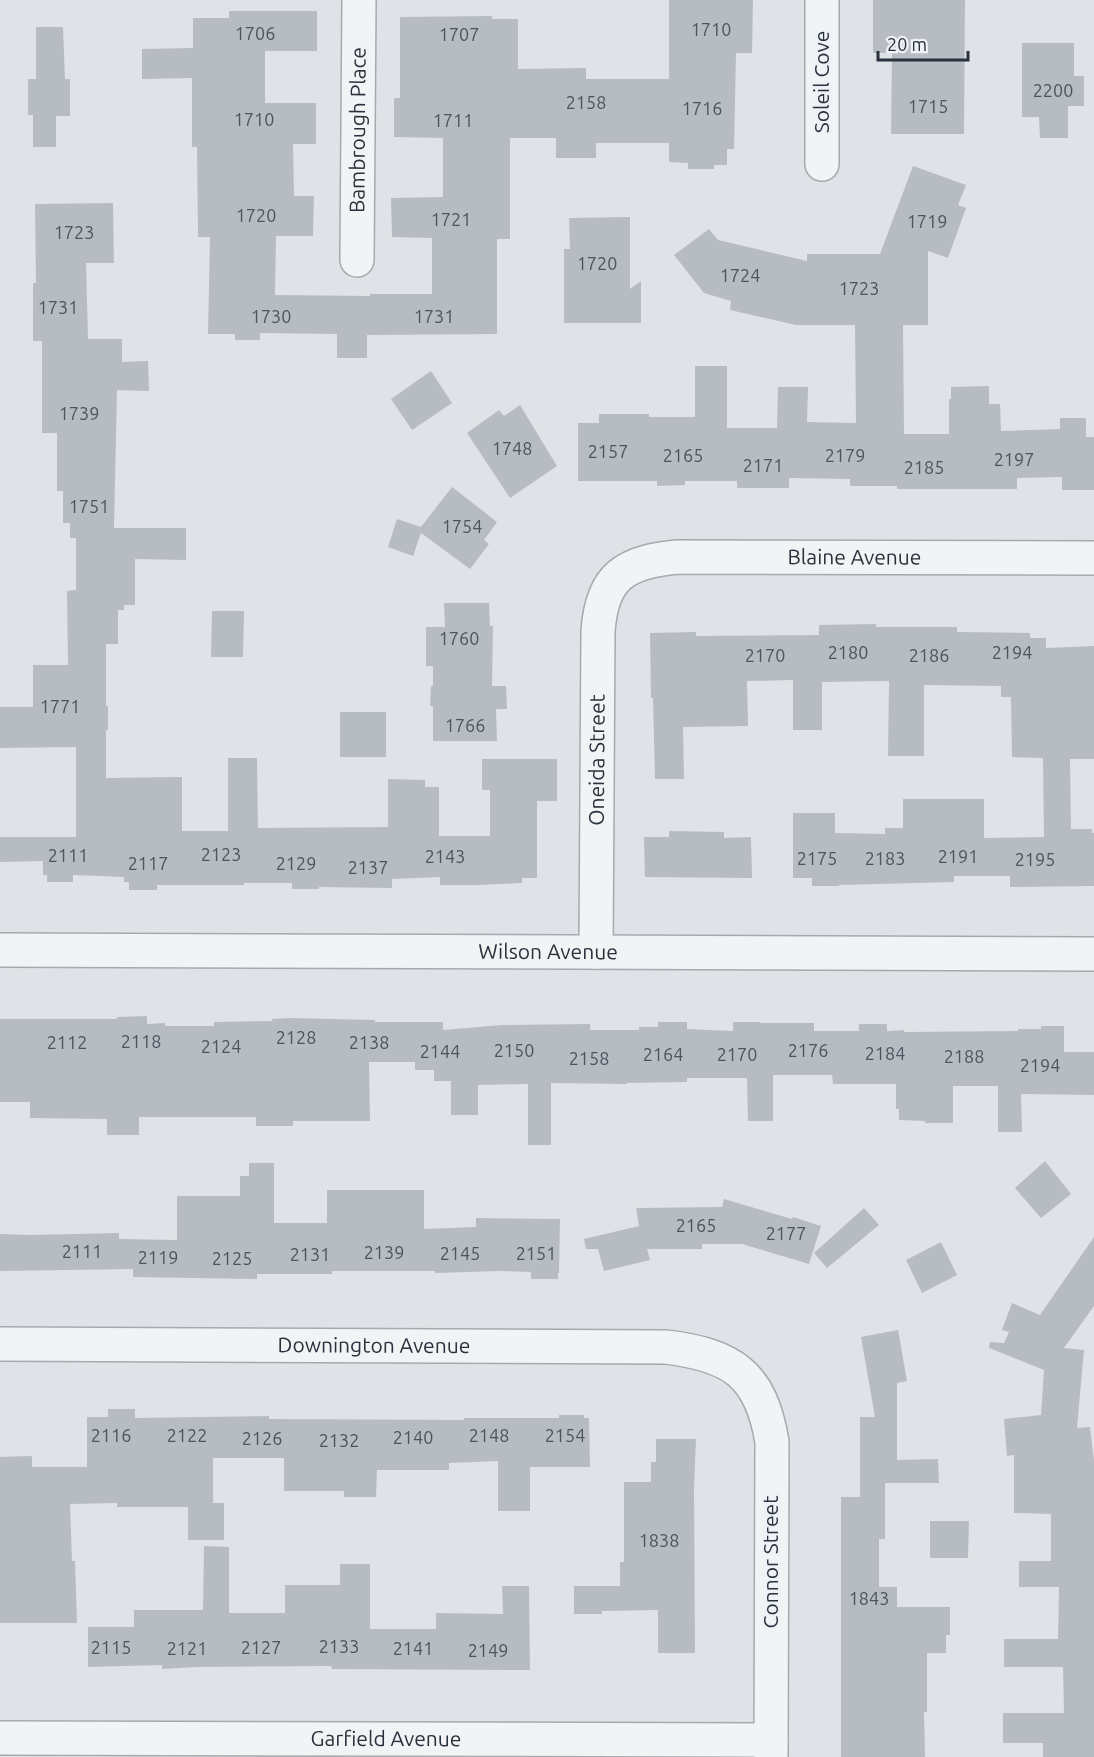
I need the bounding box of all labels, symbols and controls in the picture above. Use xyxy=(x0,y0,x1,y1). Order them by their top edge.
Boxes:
house number: 1710 xyxy=(691,19,731,39)
house number: 1706 xyxy=(235,23,275,43)
house number: 1707 xyxy=(439,24,479,44)
scale bar xyxy=(878,24,968,62)
street label: Soleil Cove xyxy=(809,31,833,133)
text: 20 m xyxy=(887,34,927,54)
street label: Bambrough Place xyxy=(344,47,370,213)
house number: 2200 xyxy=(1033,80,1073,100)
house number: 2158 xyxy=(566,92,606,112)
house number: 1715 xyxy=(908,96,948,116)
house number: 1716 xyxy=(682,98,722,118)
house number: 1710 xyxy=(234,109,274,129)
house number: 1711 xyxy=(433,110,473,130)
house number: 1720 xyxy=(236,205,276,225)
house number: 1721 xyxy=(431,209,471,229)
house number: 1719 xyxy=(907,211,947,231)
house number: 1723 xyxy=(54,222,94,242)
house number: 1720 xyxy=(577,253,617,273)
house number: 1724 xyxy=(720,265,760,285)
house number: 1723 xyxy=(839,278,879,298)
house number: 1731 xyxy=(38,297,78,317)
house number: 1730 xyxy=(251,306,291,326)
house number: 1731 xyxy=(414,306,454,326)
house number: 1739 xyxy=(59,403,99,423)
house number: 1748 xyxy=(492,438,532,458)
house number: 2157 xyxy=(588,441,628,461)
house number: 2165 xyxy=(663,445,703,465)
house number: 2179 xyxy=(825,445,865,465)
house number: 2197 xyxy=(994,449,1034,469)
house number: 2171 xyxy=(743,455,783,475)
house number: 2185 xyxy=(904,457,944,477)
house number: 1751 xyxy=(69,496,109,516)
house number: 1754 xyxy=(442,516,482,536)
street label: Blaine Avenue xyxy=(787,544,922,569)
house number: 1760 xyxy=(439,628,479,648)
house number: 2180 xyxy=(828,642,868,662)
house number: 2194 xyxy=(992,642,1032,662)
house number: 2170 xyxy=(745,645,785,665)
house number: 2186 xyxy=(909,645,949,665)
street label: Oneida Street xyxy=(584,694,609,826)
house number: 1771 xyxy=(40,696,80,716)
house number: 1766 xyxy=(445,715,485,735)
house number: 2123 xyxy=(201,844,241,864)
house number: 2111 xyxy=(48,845,88,865)
house number: 2143 xyxy=(425,846,465,866)
house number: 2191 xyxy=(938,846,978,866)
house number: 2175 xyxy=(797,848,837,868)
house number: 2183 xyxy=(865,848,905,868)
house number: 2195 xyxy=(1015,849,1055,869)
house number: 2117 xyxy=(128,853,168,873)
house number: 2129 xyxy=(276,853,316,873)
house number: 2137 xyxy=(348,857,388,877)
street label: Wilson Avenue xyxy=(478,939,618,963)
house number: 2128 xyxy=(276,1027,316,1047)
house number: 2118 xyxy=(121,1031,161,1051)
house number: 2112 xyxy=(47,1032,87,1052)
house number: 2138 xyxy=(349,1032,389,1052)
house number: 2124 xyxy=(201,1036,241,1056)
house number: 2150 xyxy=(494,1040,534,1060)
house number: 2176 xyxy=(788,1040,828,1060)
house number: 2144 xyxy=(420,1041,460,1061)
house number: 2184 xyxy=(865,1043,905,1063)
house number: 2164 xyxy=(643,1044,683,1064)
house number: 2170 xyxy=(717,1044,757,1064)
house number: 2188 xyxy=(944,1046,984,1066)
house number: 2158 xyxy=(569,1048,609,1068)
house number: 2194 xyxy=(1020,1055,1060,1075)
house number: 2165 xyxy=(676,1215,716,1235)
house number: 2177 xyxy=(766,1223,806,1243)
house number: 2111 xyxy=(62,1241,102,1261)
house number: 2139 xyxy=(364,1242,404,1262)
house number: 2145 xyxy=(440,1243,480,1263)
house number: 2151 xyxy=(516,1243,556,1263)
house number: 2131 xyxy=(290,1244,330,1264)
house number: 2119 xyxy=(138,1247,178,1267)
house number: 2125 xyxy=(212,1248,252,1268)
street label: Downington Avenue xyxy=(278,1332,470,1357)
house number: 2116 xyxy=(91,1425,131,1445)
house number: 2122 xyxy=(167,1425,207,1445)
house number: 2148 xyxy=(469,1425,509,1445)
house number: 2154 xyxy=(545,1425,585,1445)
house number: 2140 xyxy=(393,1427,433,1447)
house number: 2126 xyxy=(242,1428,282,1448)
house number: 2132 xyxy=(319,1430,359,1450)
street label: Connor Street xyxy=(758,1496,782,1628)
house number: 1838 xyxy=(639,1530,679,1550)
house number: 1843 xyxy=(849,1588,889,1608)
house number: 2133 xyxy=(319,1636,359,1656)
house number: 2115 xyxy=(91,1637,131,1657)
house number: 2127 xyxy=(241,1637,281,1657)
house number: 2121 xyxy=(167,1638,207,1658)
house number: 2141 xyxy=(393,1638,433,1658)
house number: 2149 xyxy=(468,1640,508,1660)
street label: Garfield Avenue xyxy=(311,1726,461,1750)

